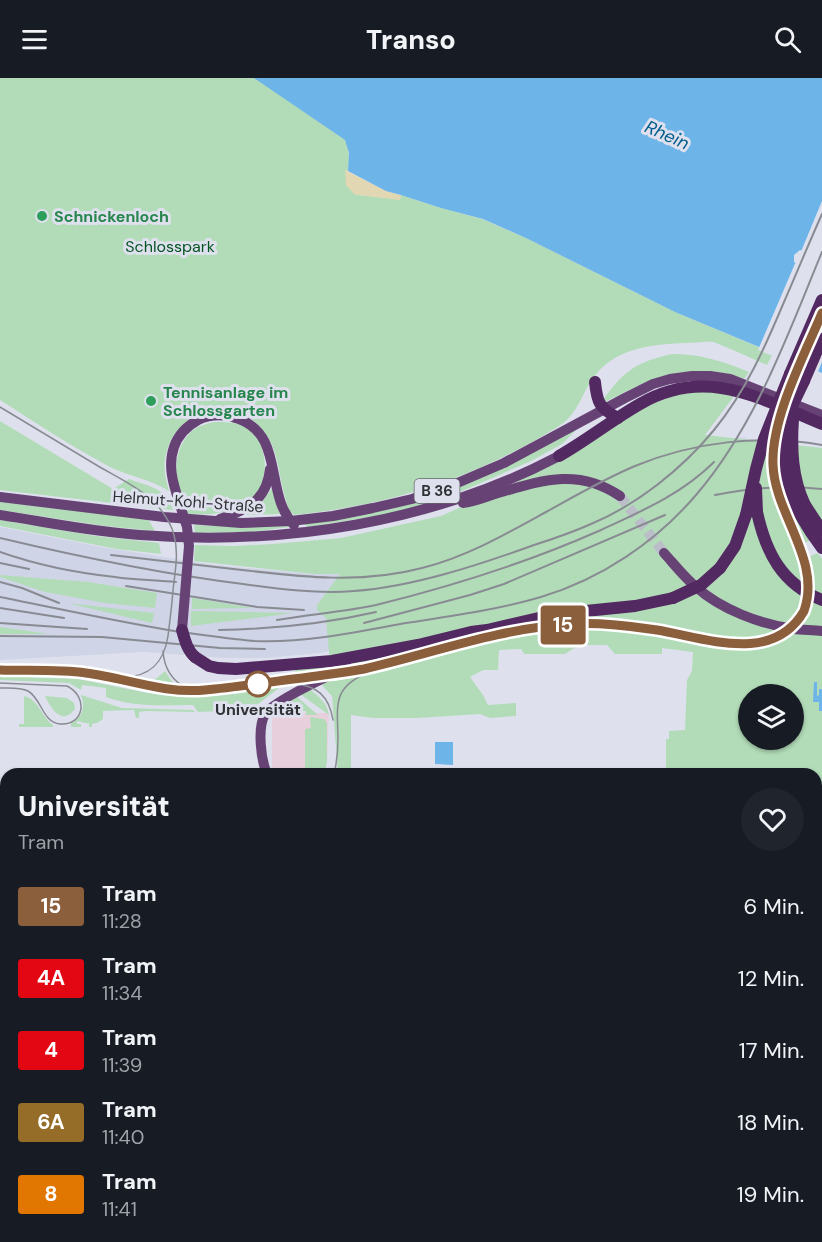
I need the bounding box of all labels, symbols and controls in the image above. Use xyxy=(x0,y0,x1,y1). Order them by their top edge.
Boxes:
text: Transo xyxy=(366,22,456,57)
icon: menu xyxy=(18,23,51,56)
icon: search xyxy=(771,23,804,56)
water label: Rhein xyxy=(641,115,693,155)
place label: Schnickenloch xyxy=(54,206,169,227)
marker: Schnickenloch xyxy=(35,209,49,223)
park label: Schlosspark xyxy=(125,236,215,257)
place label: Tennisanlage im Schlossgarten xyxy=(163,382,288,421)
marker: Tennisanlage im Schlossgarten xyxy=(144,394,158,408)
road number: B 36 xyxy=(414,479,460,503)
street label: Helmut-Kohl-Straße xyxy=(112,486,264,517)
line badge: 15 xyxy=(536,606,590,644)
text: 15 xyxy=(553,611,573,639)
marker: Universität xyxy=(245,671,271,697)
map controls xyxy=(738,684,804,750)
button: layers xyxy=(738,684,804,750)
place label: Universität xyxy=(215,699,301,720)
text: Universität xyxy=(18,788,170,825)
button: heart xyxy=(741,788,804,851)
text: Tram xyxy=(18,829,64,855)
text: Tram xyxy=(102,879,157,908)
text: 15 xyxy=(41,892,61,920)
text: 6 Min. xyxy=(744,892,804,921)
text: 11:28 xyxy=(102,908,142,934)
text: Tram xyxy=(102,951,157,980)
text: 4A xyxy=(37,964,65,992)
text: 12 Min. xyxy=(738,964,804,993)
text: 11:34 xyxy=(102,980,142,1006)
text: Tram xyxy=(102,1023,157,1052)
text: 4 xyxy=(44,1036,58,1064)
text: 17 Min. xyxy=(739,1036,804,1065)
text: 11:39 xyxy=(102,1052,142,1078)
text: Tram xyxy=(102,1095,157,1124)
text: 6A xyxy=(37,1108,65,1136)
text: 18 Min. xyxy=(737,1108,804,1137)
text: 11:40 xyxy=(102,1124,144,1150)
text: Tram xyxy=(102,1167,157,1196)
text: 8 xyxy=(44,1180,58,1208)
text: 19 Min. xyxy=(737,1180,804,1209)
text: 11:41 xyxy=(102,1196,137,1222)

